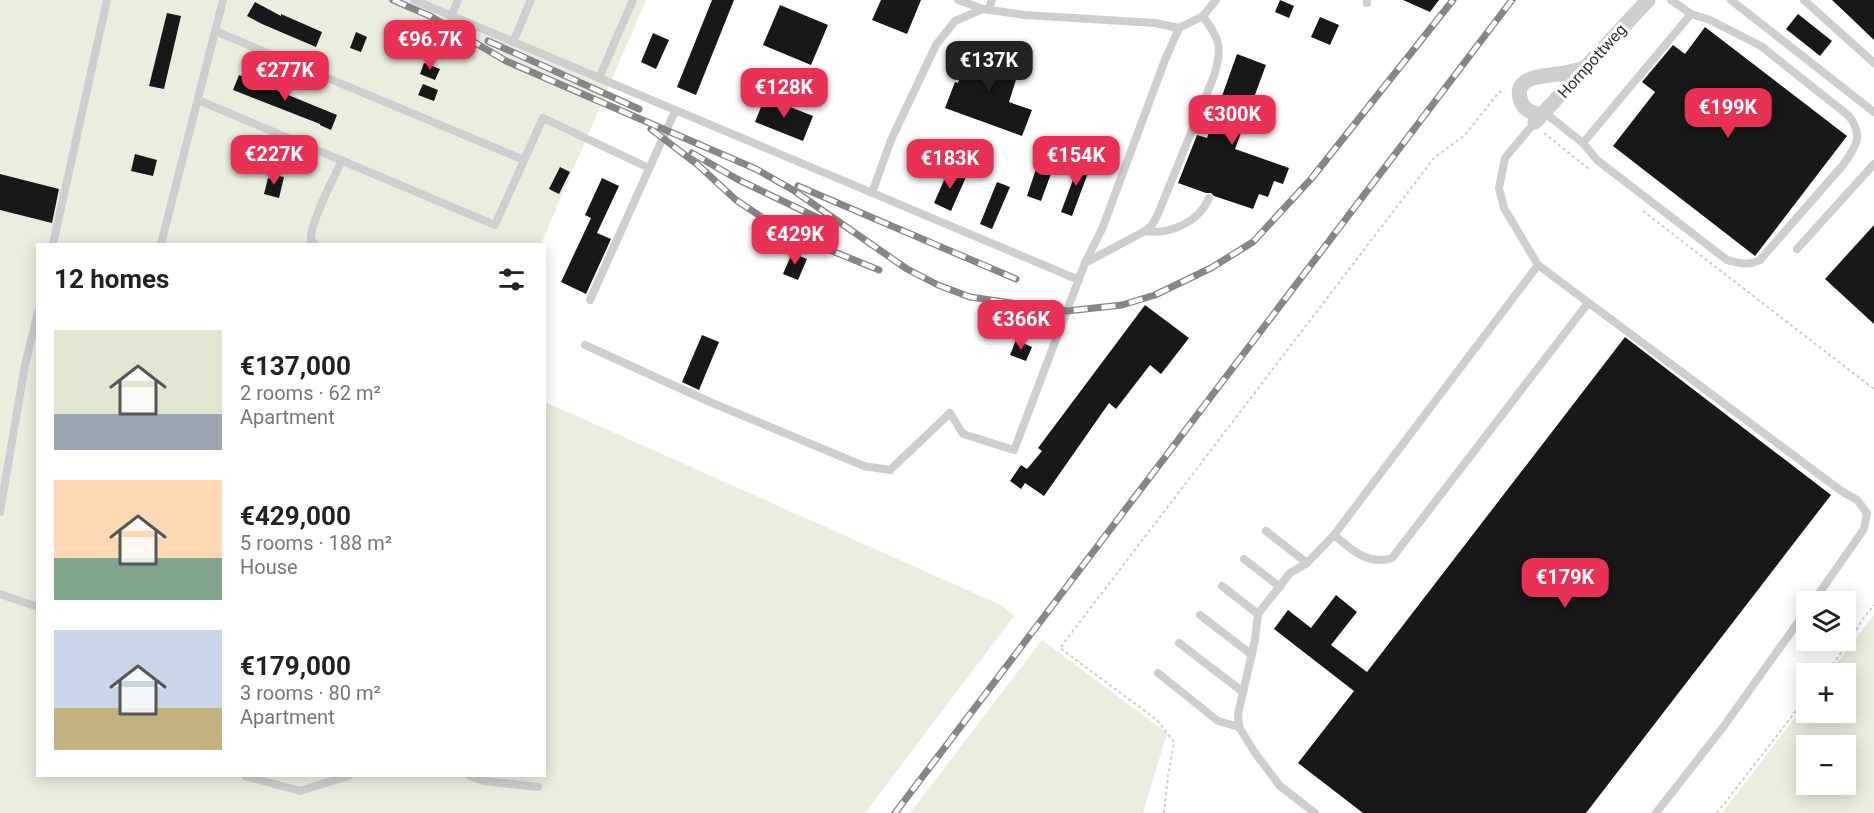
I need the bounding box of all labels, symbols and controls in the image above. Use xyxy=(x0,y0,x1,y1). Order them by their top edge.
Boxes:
pin: €96.7K xyxy=(381,20,479,71)
street label: Hornpottweg xyxy=(1554,20,1630,102)
text: €96.7K xyxy=(398,27,462,51)
pin: €137K xyxy=(947,41,1031,92)
text: €137K xyxy=(960,48,1018,72)
pin: €277K xyxy=(243,51,327,102)
text: €277K xyxy=(256,58,314,82)
pin: €128K xyxy=(742,68,826,119)
text: €128K xyxy=(755,75,813,99)
pin: €199K xyxy=(1686,88,1770,139)
pin: €300K xyxy=(1190,95,1274,146)
text: €199K xyxy=(1699,95,1757,119)
text: €300K xyxy=(1203,102,1261,126)
pin: €227K xyxy=(232,135,316,186)
pin: €154K xyxy=(1034,136,1118,187)
pin: €183K xyxy=(908,139,992,190)
text: €227K xyxy=(245,142,303,166)
text: €154K xyxy=(1047,143,1105,167)
text: €183K xyxy=(921,146,979,170)
pin: €429K xyxy=(753,215,837,266)
text: €429K xyxy=(766,222,824,246)
icon: filters xyxy=(495,263,528,296)
text: 12 homes xyxy=(54,264,169,294)
pin: €366K xyxy=(979,300,1063,351)
text: €366K xyxy=(992,307,1050,331)
text: €137,000 xyxy=(240,351,351,381)
icon: home xyxy=(102,354,174,426)
text: 2 rooms · 62 m² xyxy=(240,381,381,405)
text: Apartment xyxy=(240,405,335,429)
text: €429,000 xyxy=(240,501,351,531)
icon: home xyxy=(102,504,174,576)
text: 5 rooms · 188 m² xyxy=(240,531,392,555)
text: House xyxy=(240,555,298,579)
pin: €179K xyxy=(1523,558,1607,609)
text: €179K xyxy=(1536,565,1594,589)
map controls xyxy=(1796,591,1856,795)
button: layers xyxy=(1796,591,1856,651)
text: €179,000 xyxy=(240,651,351,681)
icon: home xyxy=(102,654,174,726)
button: + xyxy=(1796,663,1856,723)
text: 3 rooms · 80 m² xyxy=(240,681,381,705)
text: Apartment xyxy=(240,705,335,729)
button: − xyxy=(1796,735,1856,795)

